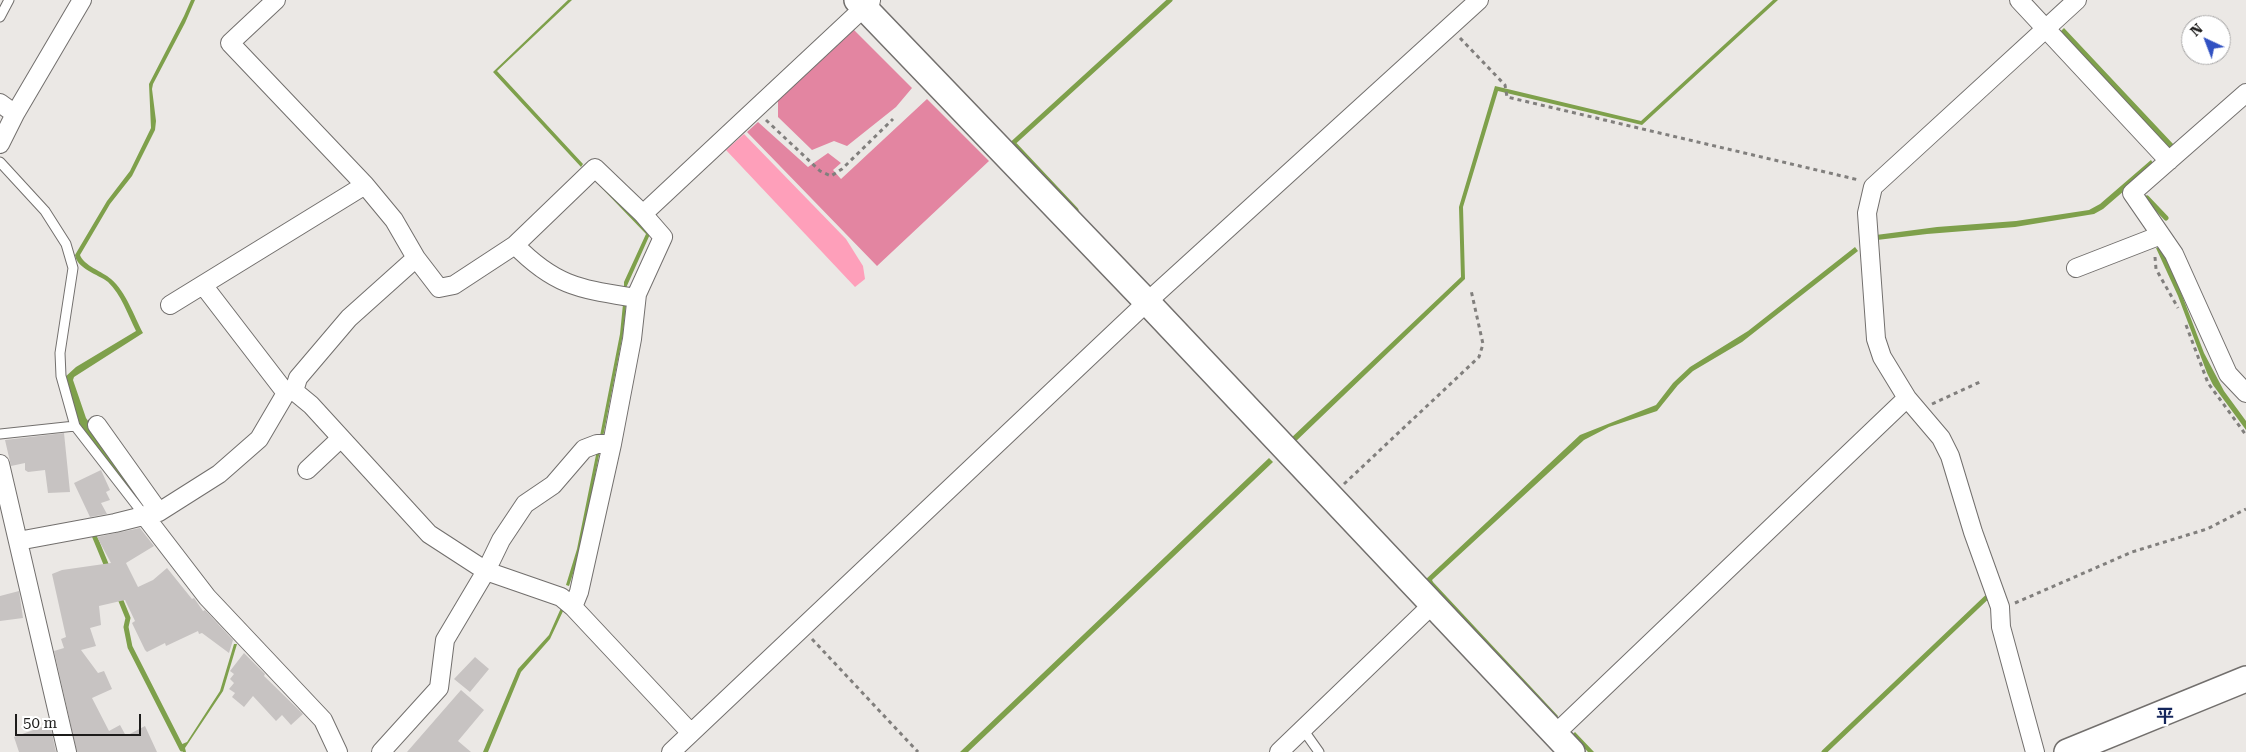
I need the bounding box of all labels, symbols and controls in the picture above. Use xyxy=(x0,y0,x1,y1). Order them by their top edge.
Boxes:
north arrow xyxy=(2181,15,2231,65)
text: N xyxy=(2187,20,2206,39)
scale bar xyxy=(18,704,144,736)
district label: 平 xyxy=(2156,706,2174,728)
text: 50 m xyxy=(23,714,57,732)

